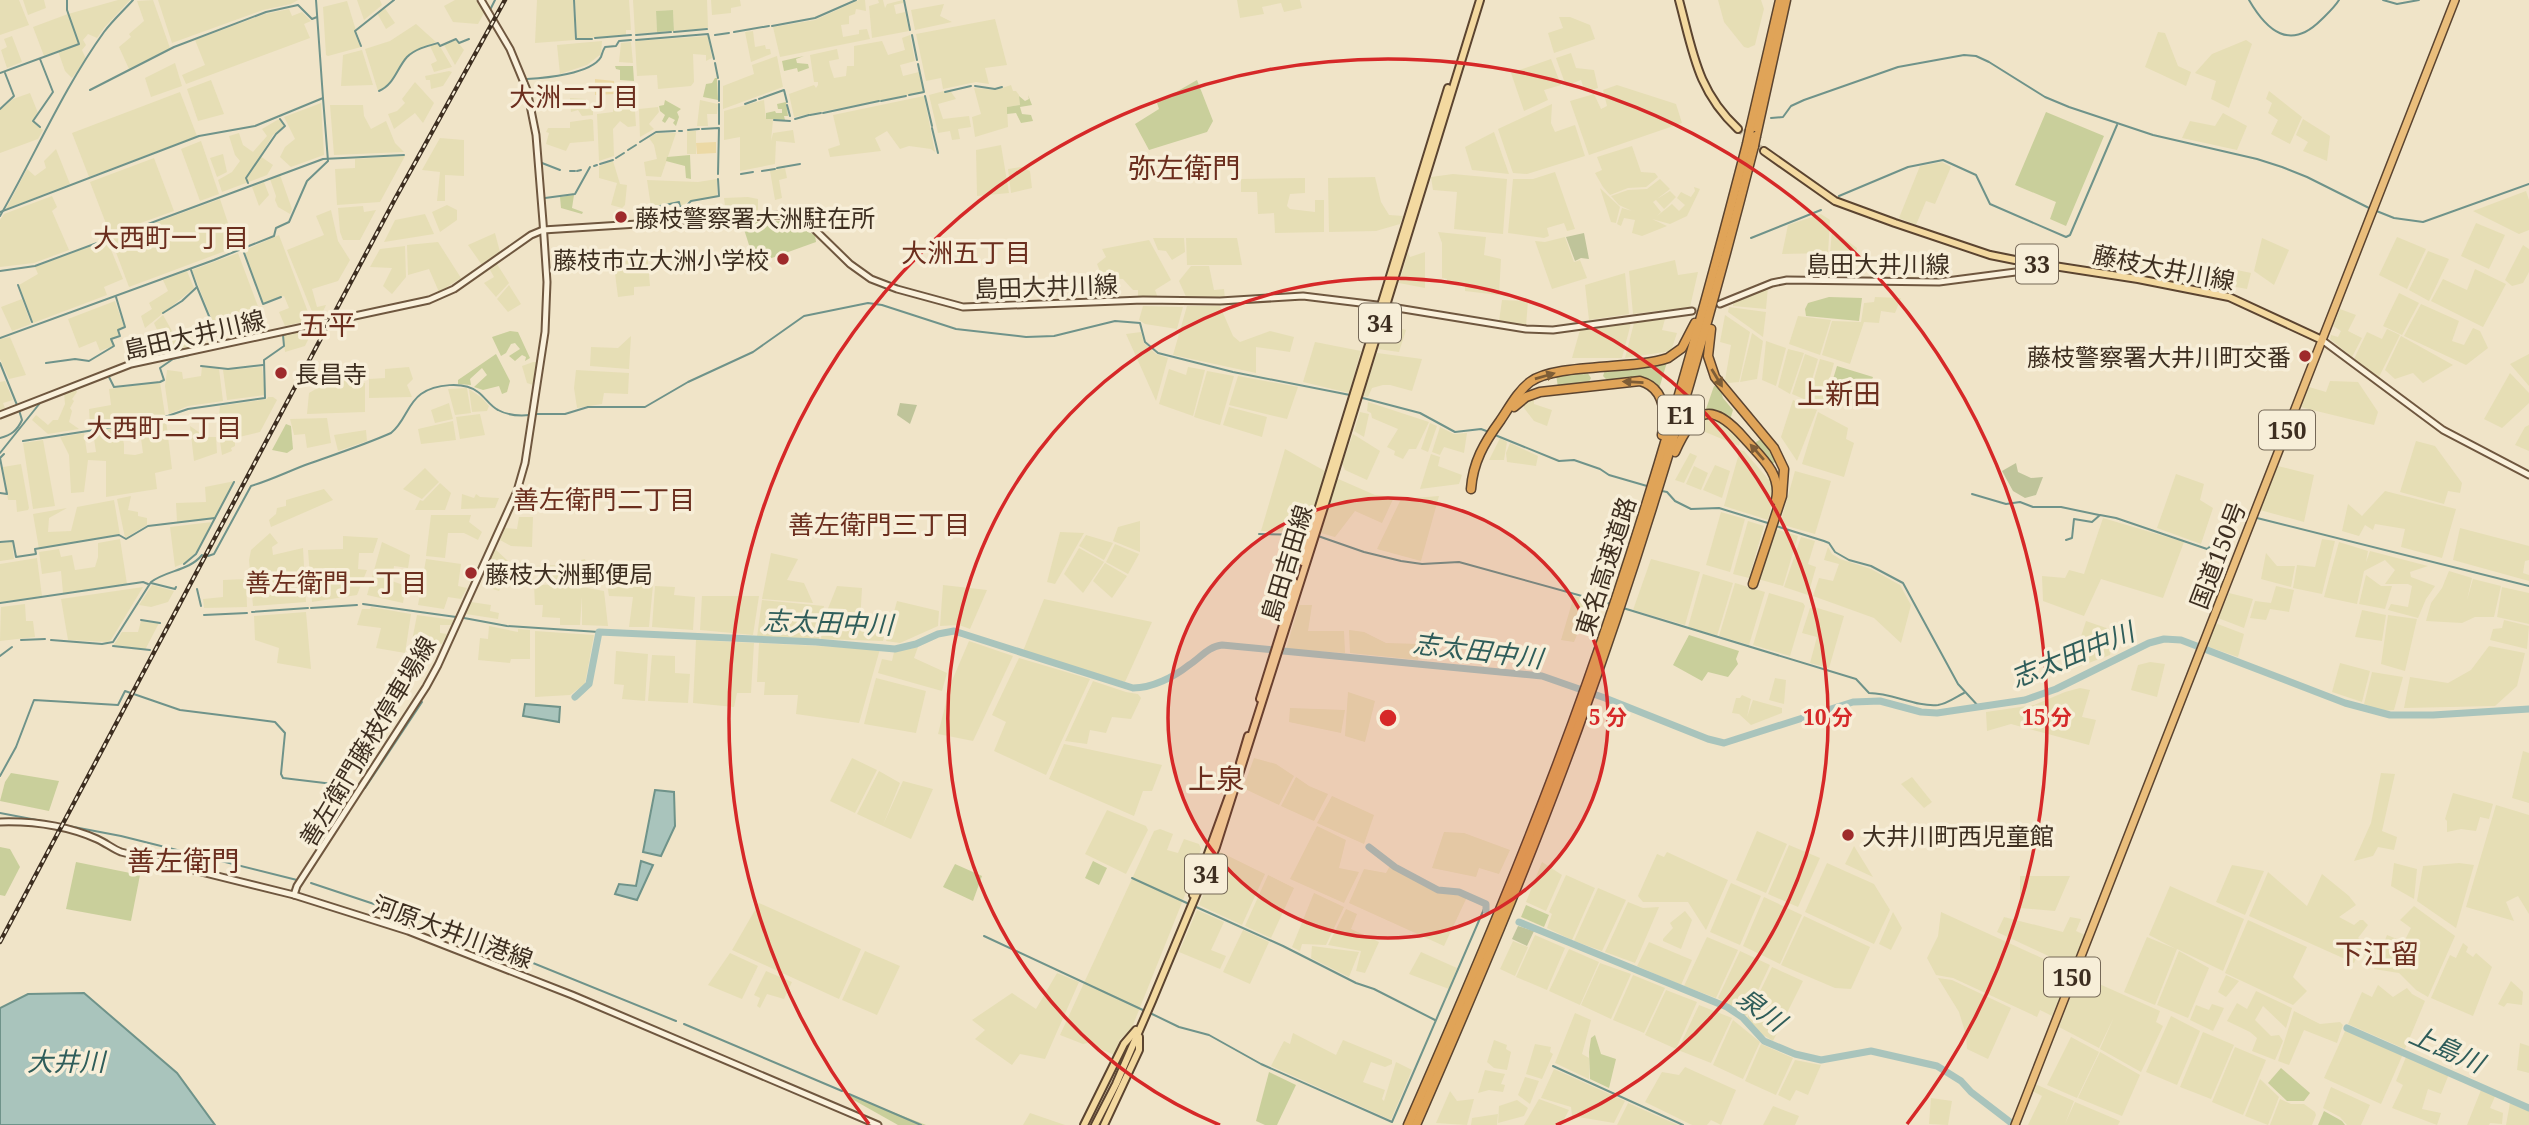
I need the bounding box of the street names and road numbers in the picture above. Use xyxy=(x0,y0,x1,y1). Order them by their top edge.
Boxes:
street label: 藤枝大井川線 xyxy=(2090,237,2238,297)
road number: 33 xyxy=(2016,244,2058,284)
street label: 島田大井川線 xyxy=(1806,247,1950,280)
street label: 島田大井川線 xyxy=(973,267,1119,305)
street label: 島田大井川線 xyxy=(120,302,268,366)
road number: 34 xyxy=(1359,304,1401,342)
road number: E1 xyxy=(1658,396,1704,434)
road number: 150 xyxy=(2259,410,2315,450)
street label: 東名高速道路 xyxy=(1567,492,1643,640)
street label: 国道150号 xyxy=(2181,497,2253,613)
street label: 島田吉田線 xyxy=(1253,501,1319,625)
street label: 善左衛門藤枝停車場線 xyxy=(291,630,443,852)
road number: 34 xyxy=(1185,854,1227,894)
street label: 河原大井川港線 xyxy=(368,887,538,975)
road number: 150 xyxy=(2044,958,2100,996)

